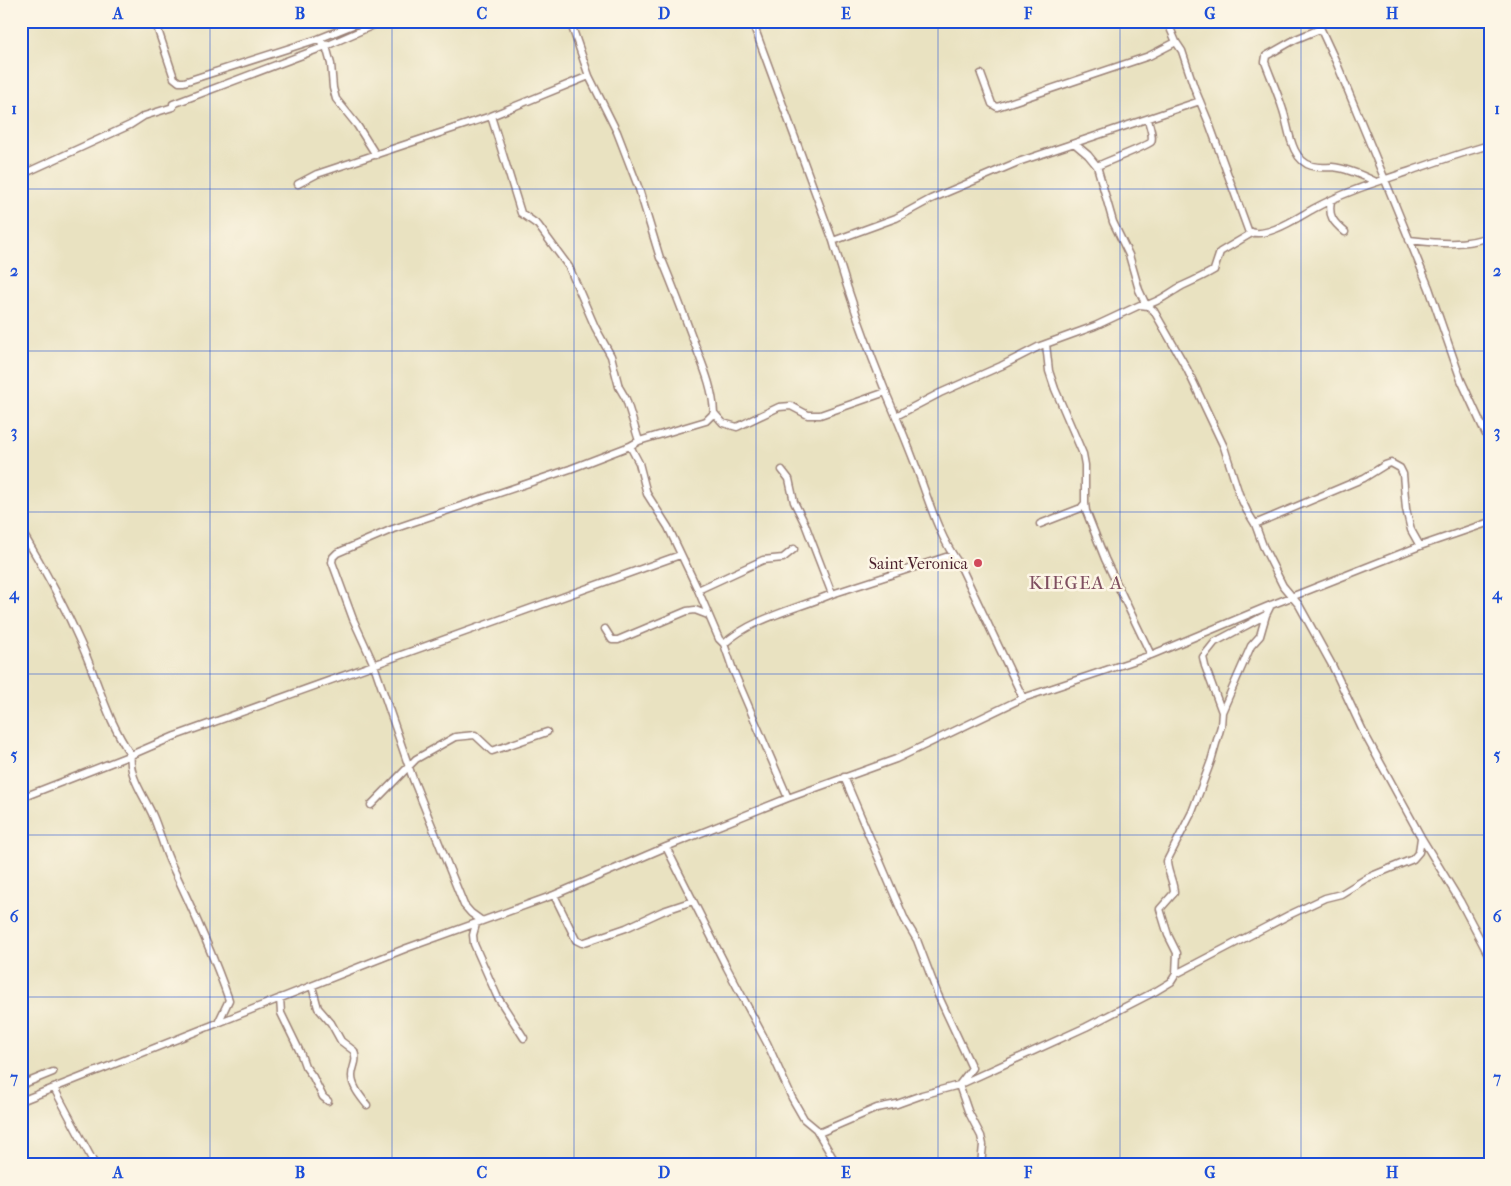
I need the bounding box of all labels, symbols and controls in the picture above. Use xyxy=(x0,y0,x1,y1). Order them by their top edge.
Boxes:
text: A xyxy=(112,4,124,23)
text: B xyxy=(295,4,305,23)
text: C xyxy=(477,4,488,23)
text: D xyxy=(658,4,670,23)
text: E xyxy=(841,4,851,23)
text: F xyxy=(1023,4,1033,23)
text: G xyxy=(1204,4,1216,23)
text: H xyxy=(1386,4,1399,23)
text: 1 xyxy=(11,99,17,118)
text: 1 xyxy=(1494,99,1500,118)
text: 2 xyxy=(10,261,18,280)
text: 2 xyxy=(1493,261,1501,280)
text: 3 xyxy=(11,422,17,442)
text: 3 xyxy=(1494,422,1500,442)
place label: Saint Veronica xyxy=(869,554,969,573)
marker: Saint Veronica xyxy=(972,557,984,569)
district label: KIEGEA A xyxy=(1029,572,1123,594)
text: 4 xyxy=(8,584,20,604)
text: 4 xyxy=(1491,584,1503,604)
text: 5 xyxy=(11,745,18,764)
text: 5 xyxy=(1494,745,1501,764)
text: 6 xyxy=(10,907,19,926)
text: 6 xyxy=(1493,907,1502,926)
text: 7 xyxy=(9,1068,18,1087)
text: 7 xyxy=(1492,1068,1501,1087)
text: A xyxy=(112,1163,124,1182)
text: B xyxy=(295,1163,305,1182)
text: C xyxy=(477,1163,488,1182)
text: D xyxy=(658,1163,670,1182)
text: E xyxy=(841,1163,851,1182)
text: F xyxy=(1023,1163,1033,1182)
text: G xyxy=(1204,1163,1216,1182)
text: H xyxy=(1386,1163,1399,1182)

